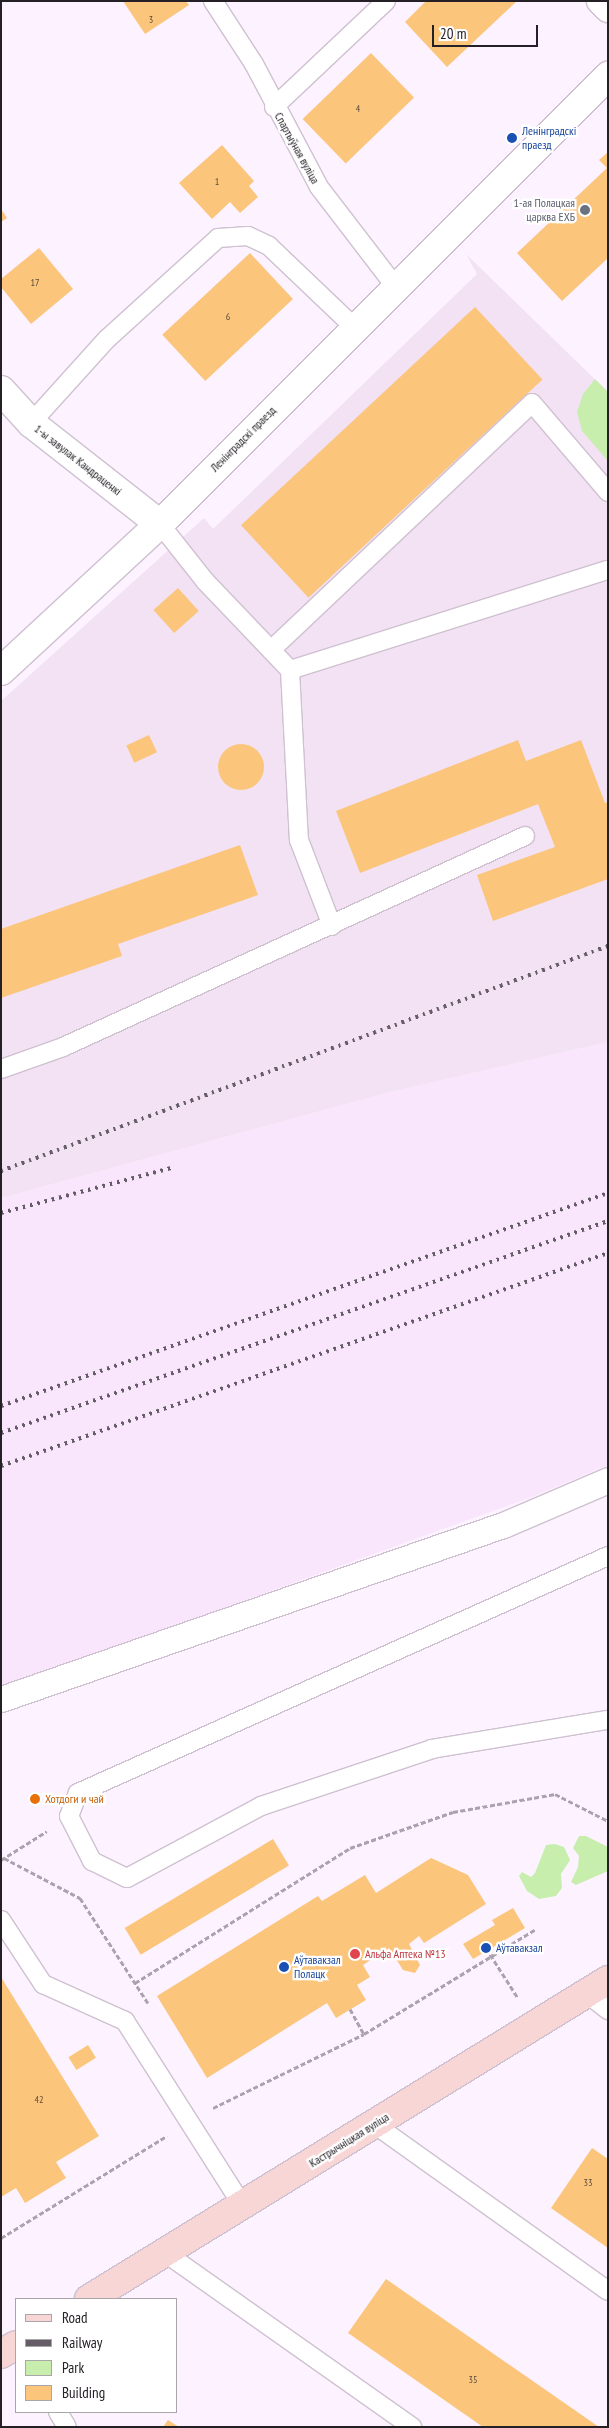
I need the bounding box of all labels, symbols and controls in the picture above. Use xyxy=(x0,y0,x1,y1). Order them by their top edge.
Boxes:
house number: 3 xyxy=(149,14,153,26)
scale bar xyxy=(434,15,540,47)
text: 20 m xyxy=(440,24,466,43)
house number: 4 xyxy=(356,103,360,115)
street label: Спартыўная вуліца xyxy=(271,110,323,186)
place label: Ленінградскі праезд xyxy=(522,124,576,152)
marker: Ленінградскі праезд xyxy=(506,132,518,144)
house number: 1 xyxy=(215,176,219,188)
place label: 1-ая Полацкая царква ЕХБ xyxy=(514,196,575,224)
marker: 1-ая Полацкая царква ЕХБ xyxy=(579,204,591,216)
house number: 17 xyxy=(31,277,39,289)
house number: 6 xyxy=(226,311,230,323)
street label: Ленінградскі праезд xyxy=(207,403,279,475)
street label: 1-ы завулак Кандраценкі xyxy=(31,421,125,499)
place label: Хотдоги и чай xyxy=(45,1792,104,1806)
marker: Хотдоги и чай xyxy=(29,1793,41,1805)
place label: Аўтавакзал xyxy=(496,1941,543,1955)
marker: Аўтавакзал xyxy=(480,1942,492,1954)
place label: Альфа Аптека №13 xyxy=(365,1947,446,1961)
marker: Альфа Аптека №13 xyxy=(349,1948,361,1960)
place label: Аўтавакзал Полацк xyxy=(294,1953,341,1981)
marker: Аўтавакзал Полацк xyxy=(278,1961,290,1973)
house number: 42 xyxy=(35,2094,43,2106)
street label: Кастрычніцкая вуліца xyxy=(306,2110,392,2170)
house number: 33 xyxy=(584,2177,592,2189)
legend xyxy=(15,2298,178,2413)
text: Road xyxy=(62,2308,88,2327)
text: Railway xyxy=(62,2333,102,2352)
text: Park xyxy=(62,2358,84,2377)
house number: 35 xyxy=(469,2374,477,2386)
text: Building xyxy=(62,2383,105,2402)

